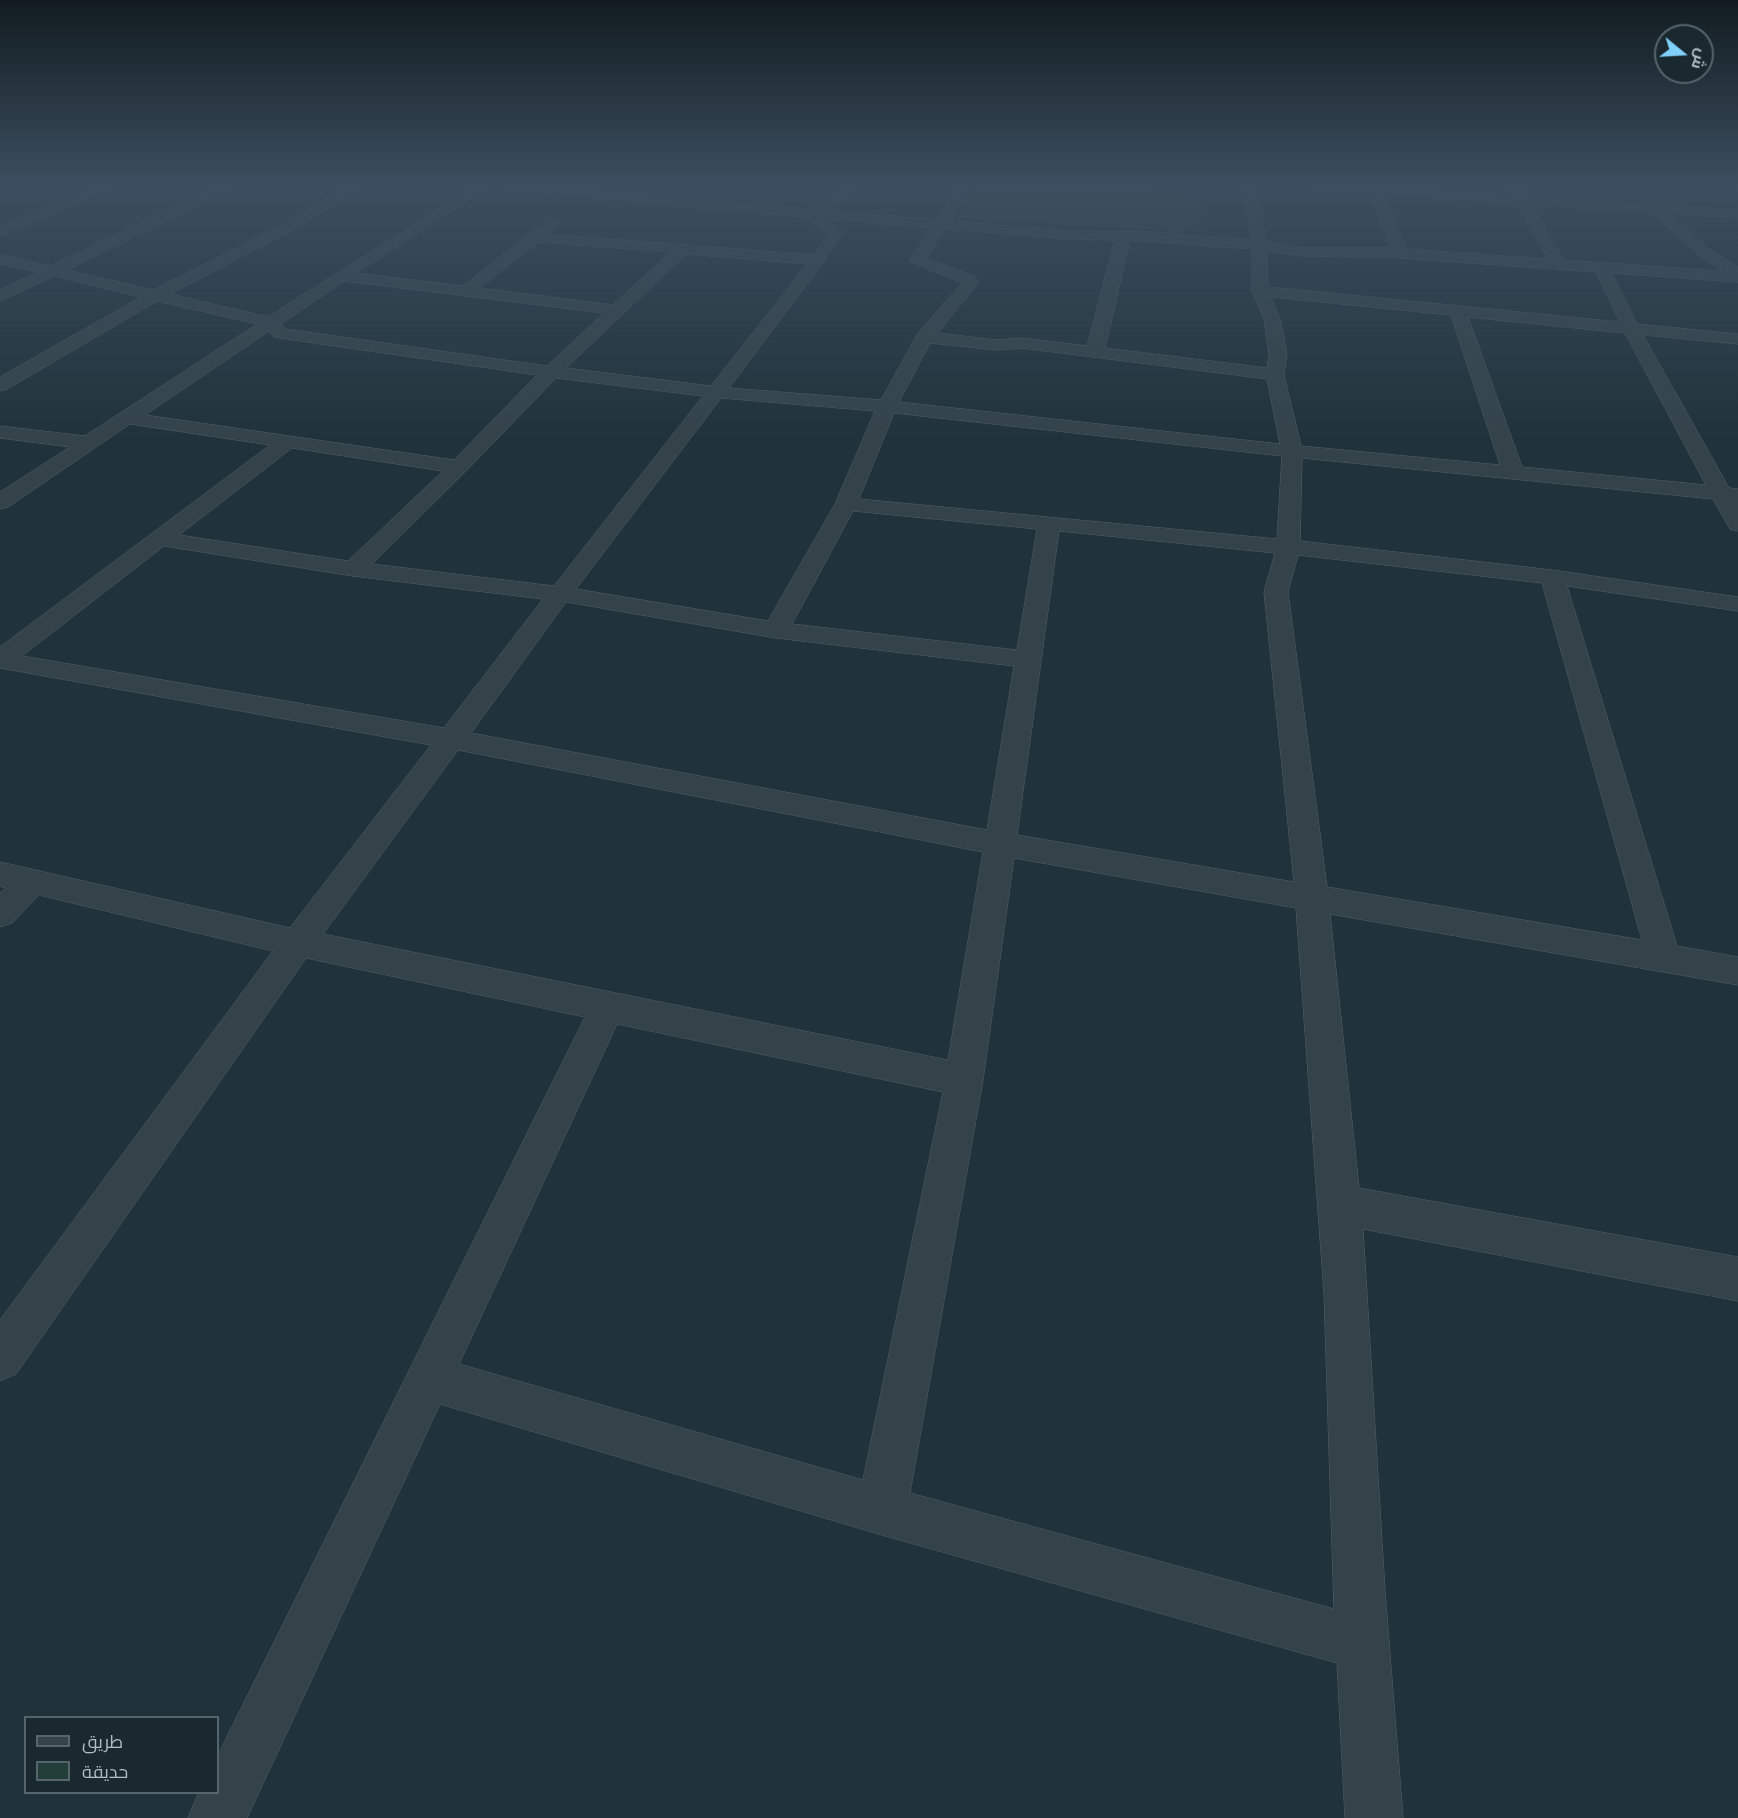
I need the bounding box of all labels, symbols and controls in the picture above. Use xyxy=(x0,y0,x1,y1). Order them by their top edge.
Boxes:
north arrow xyxy=(1654,24,1714,84)
text: ش xyxy=(1687,46,1713,72)
legend xyxy=(24,1716,219,1794)
text: طريق xyxy=(82,1730,123,1754)
text: حديقة xyxy=(82,1760,128,1784)

